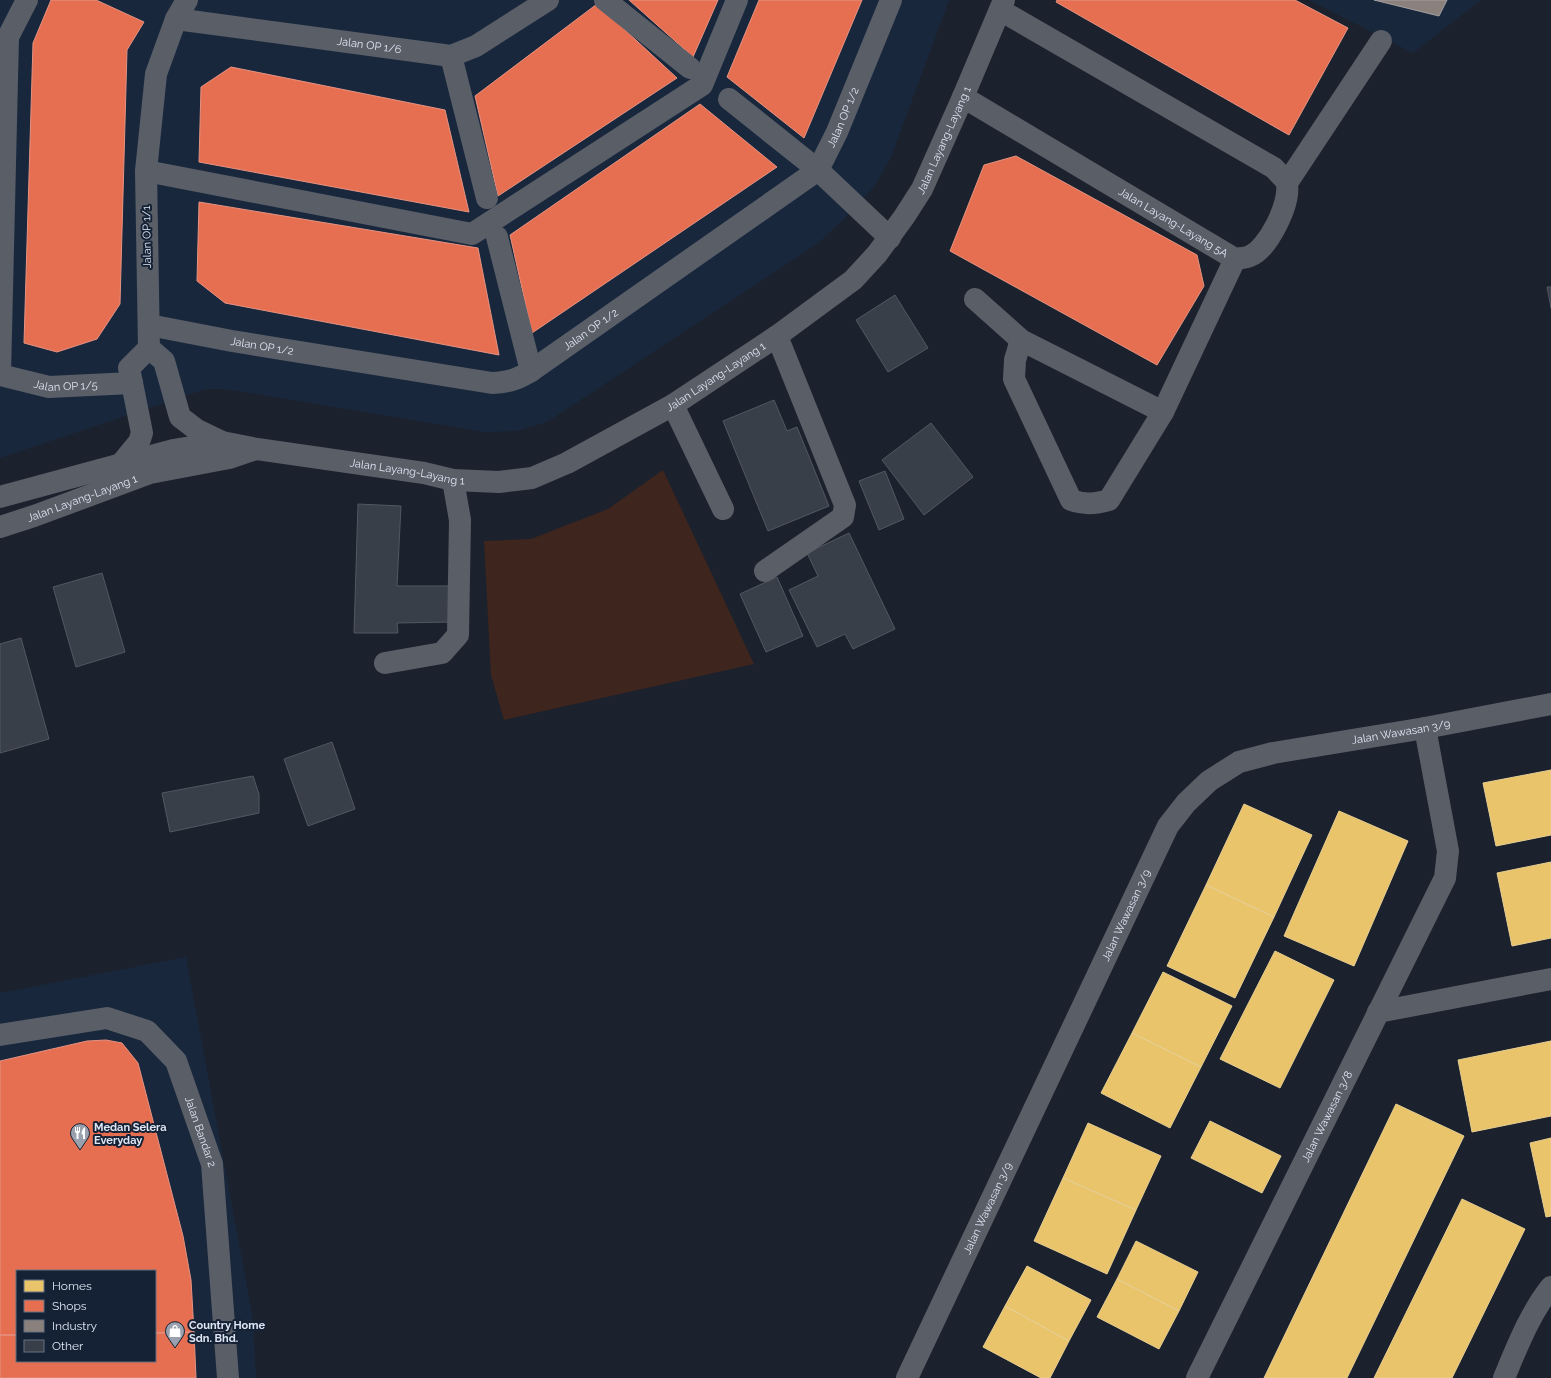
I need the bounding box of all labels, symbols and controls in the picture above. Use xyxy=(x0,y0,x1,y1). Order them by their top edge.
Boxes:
street label: Jalan OP 1/6 xyxy=(336,34,403,56)
street label: Jalan Layang-Layang 1 xyxy=(914,84,973,196)
street label: Jalan OP 1/2 xyxy=(824,85,861,149)
street label: Jalan Layang-Layang 5A xyxy=(1116,185,1231,260)
street label: Jalan OP 1/1 xyxy=(140,205,154,269)
street label: Jalan OP 1/2 xyxy=(561,305,621,353)
street label: Jalan OP 1/2 xyxy=(229,334,295,357)
street label: Jalan Layang-Layang 1 xyxy=(664,339,768,414)
street label: Jalan OP 1/5 xyxy=(32,377,98,394)
street label: Jalan Layang-Layang 1 xyxy=(349,456,465,487)
street label: Jalan Layang-Layang 1 xyxy=(25,472,139,524)
street label: Jalan Wawasan 3/9 xyxy=(1351,717,1451,746)
street label: Jalan Wawasan 3/9 xyxy=(1099,867,1153,963)
street label: Jalan Wawasan 3/8 xyxy=(1299,1069,1355,1164)
street label: Jalan Bandar 2 xyxy=(182,1095,219,1169)
place label: Medan Selera Everyday xyxy=(94,1121,167,1147)
restaurant icon: Medan Selera Everyday xyxy=(69,1122,91,1150)
street label: Jalan Wawasan 3/9 xyxy=(960,1160,1015,1256)
legend xyxy=(16,1270,156,1362)
text: Homes xyxy=(52,1279,92,1293)
text: Shops xyxy=(52,1299,87,1313)
text: Industry xyxy=(52,1319,98,1333)
place label: Country Home Sdn. Bhd. xyxy=(189,1319,265,1345)
shop icon: Country Home Sdn. Bhd. xyxy=(164,1320,186,1348)
text: Other xyxy=(52,1339,84,1353)

